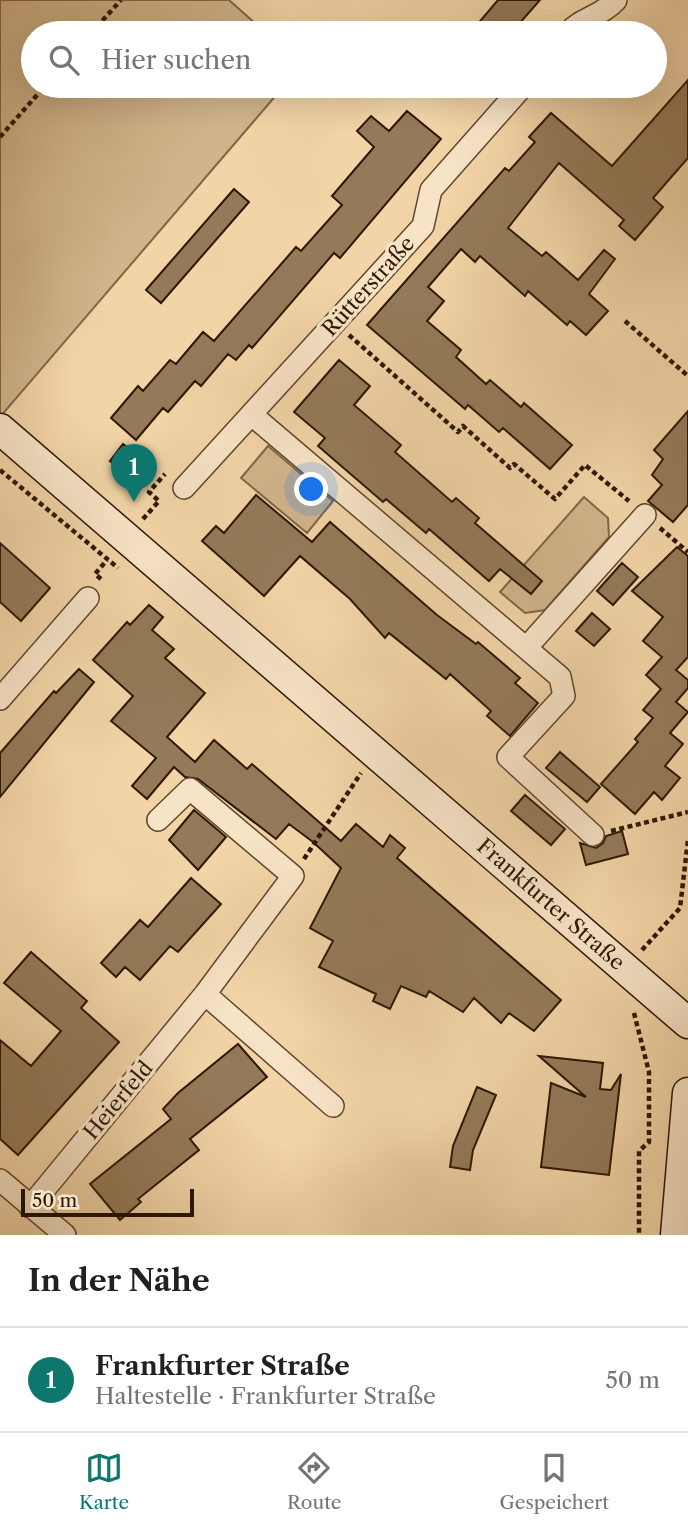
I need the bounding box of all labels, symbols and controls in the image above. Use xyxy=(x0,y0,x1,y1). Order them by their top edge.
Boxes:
search box xyxy=(21,21,667,98)
icon: search xyxy=(45,41,83,79)
text: Hier suchen xyxy=(101,44,251,76)
street label: Rütterstraße xyxy=(317,231,419,341)
pin: 1 xyxy=(111,444,157,502)
your location xyxy=(294,472,328,506)
street label: Frankfurter Straße xyxy=(472,833,630,975)
street label: Heierfeld xyxy=(78,1056,158,1144)
scale bar xyxy=(21,1186,194,1218)
text: 50 m xyxy=(32,1189,77,1212)
text: In der Nähe xyxy=(28,1262,210,1299)
text: Frankfurter Straße xyxy=(95,1350,350,1382)
text: 1 xyxy=(46,1366,56,1394)
text: 50 m xyxy=(605,1366,660,1394)
text: Haltestelle · Frankfurter Straße xyxy=(95,1382,436,1410)
tab: Karte xyxy=(79,1449,129,1514)
tab: Route xyxy=(287,1449,342,1514)
tab: Gespeichert xyxy=(499,1449,609,1514)

